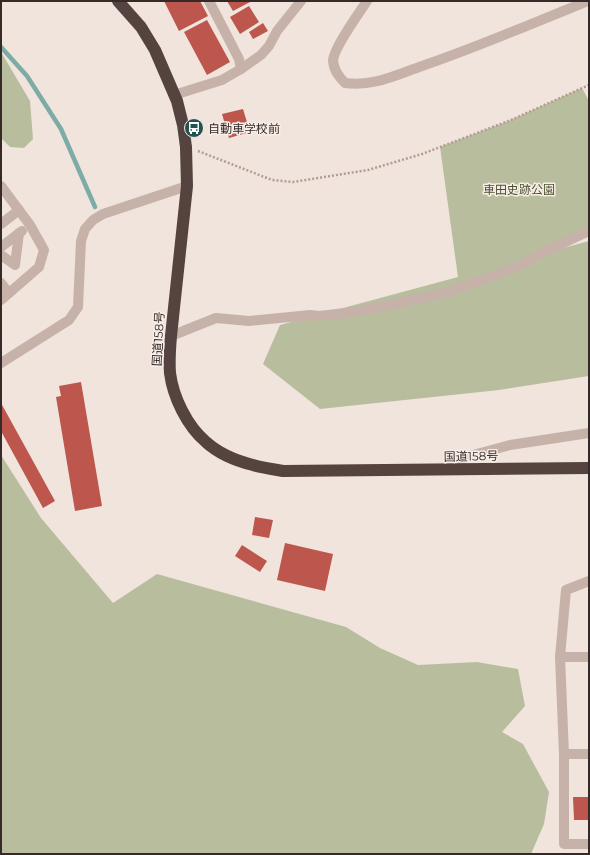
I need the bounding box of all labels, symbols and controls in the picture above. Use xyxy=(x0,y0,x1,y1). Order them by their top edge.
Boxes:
bus stop icon: 自動車学校前 xyxy=(183,117,205,139)
place label: 自動車学校前 xyxy=(208,121,280,136)
park label: 車田史跡公園 xyxy=(483,182,555,197)
street label: 国道158号 xyxy=(149,311,167,367)
street label: 国道158号 xyxy=(443,448,499,464)

